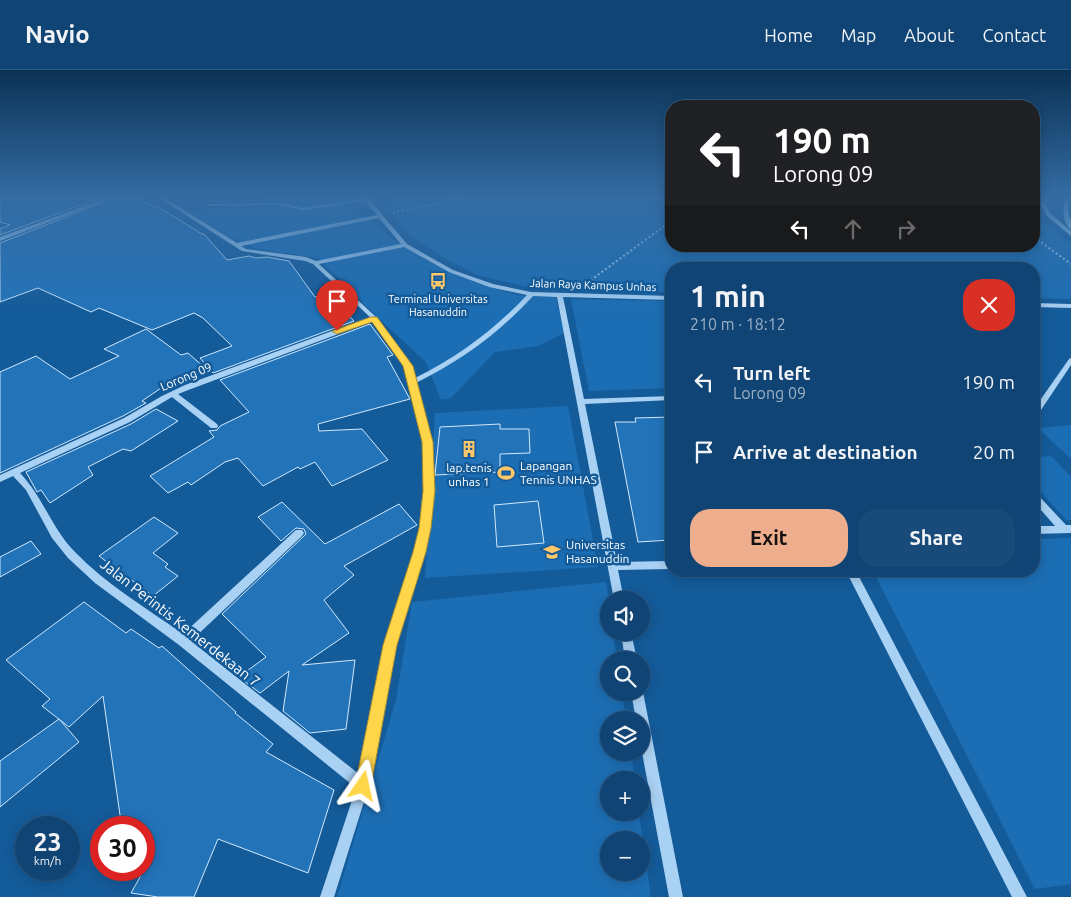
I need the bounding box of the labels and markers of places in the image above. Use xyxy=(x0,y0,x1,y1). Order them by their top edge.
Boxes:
bus stop icon: Terminal Universitas Hasanuddin xyxy=(428,271,448,291)
pin xyxy=(316,280,358,331)
place label: Terminal Universitas Hasanuddin xyxy=(388,293,488,318)
building icon: lap.tenis unhas 1 xyxy=(459,439,479,459)
place label: Lapangan Tennis UNHAS xyxy=(520,459,597,486)
place label: lap.tenis unhas 1 xyxy=(446,461,492,488)
sports icon: Lapangan Tennis UNHAS xyxy=(496,463,516,483)
place label: Universitas Hasanuddin xyxy=(566,538,629,565)
school or university icon: Universitas Hasanuddin xyxy=(542,542,562,562)

